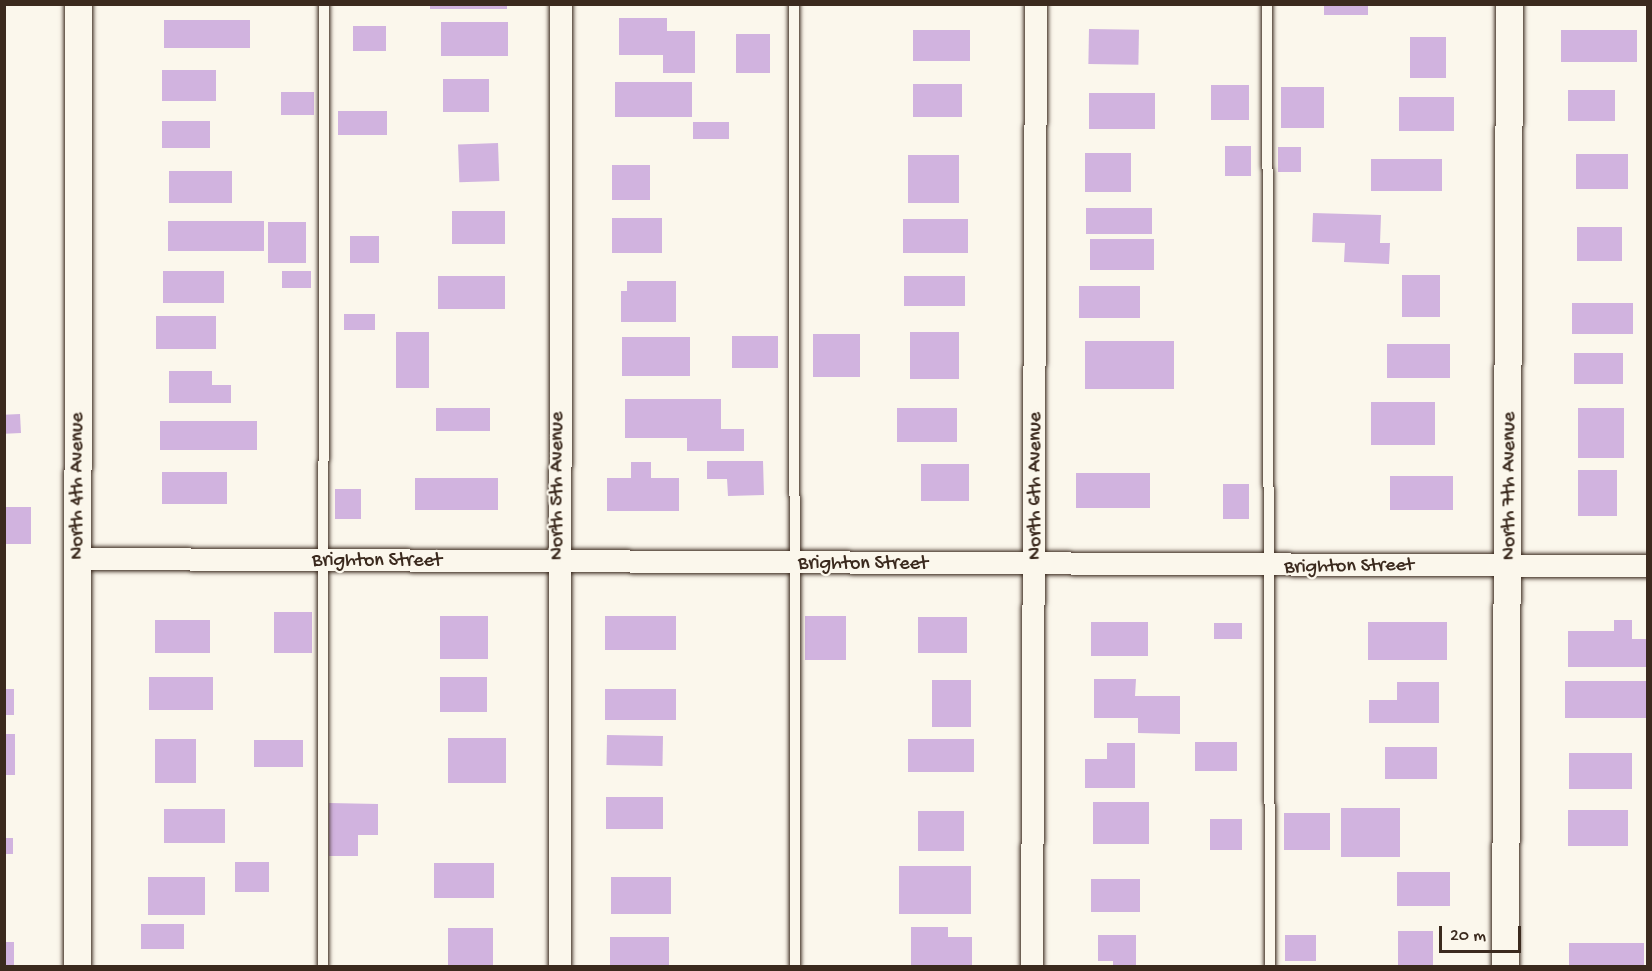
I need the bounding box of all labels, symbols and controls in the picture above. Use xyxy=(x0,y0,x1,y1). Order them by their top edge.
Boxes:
street label: North 4th Avenue xyxy=(66,412,90,560)
street label: North 5th Avenue xyxy=(546,412,570,560)
street label: North 6th Avenue xyxy=(1024,412,1048,560)
street label: North 7th Avenue xyxy=(1498,412,1522,560)
street label: Brighton Street xyxy=(312,549,442,573)
street label: Brighton Street xyxy=(798,552,928,576)
street label: Brighton Street xyxy=(1284,554,1414,580)
scale bar xyxy=(1442,914,1524,952)
text: 20 m xyxy=(1450,926,1486,947)

